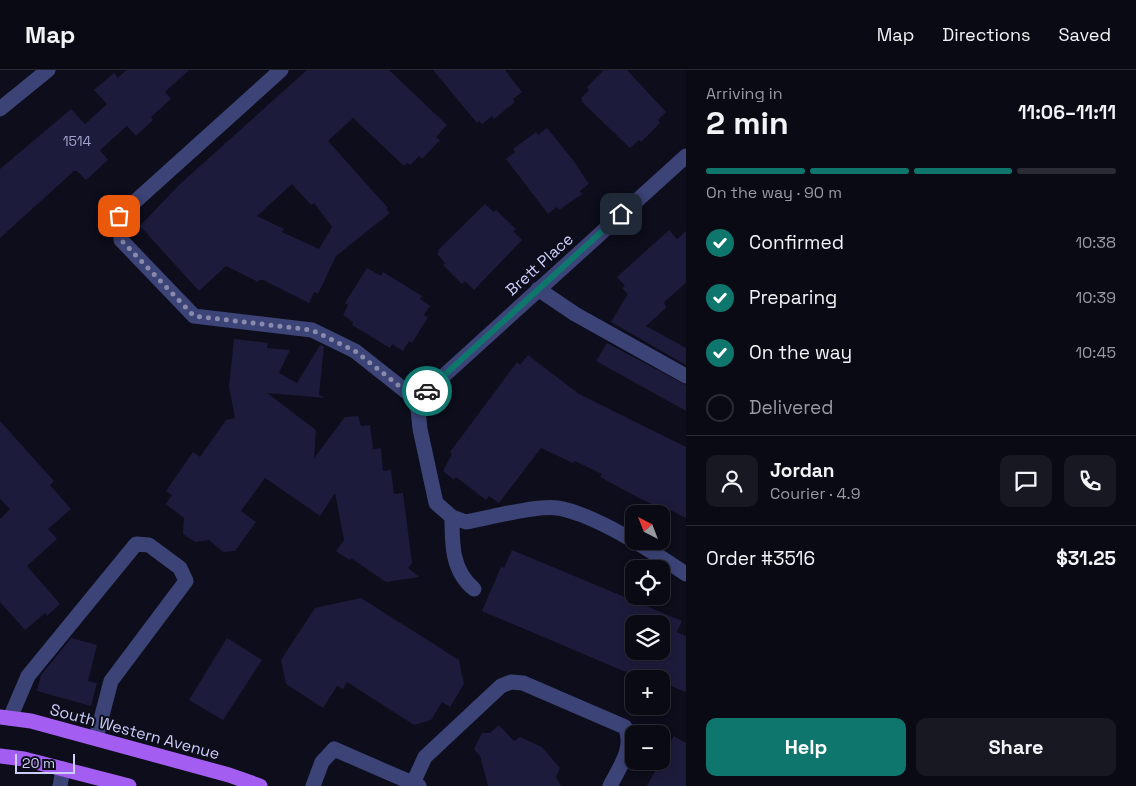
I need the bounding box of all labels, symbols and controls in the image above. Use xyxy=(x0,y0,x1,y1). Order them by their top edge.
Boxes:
text: Map xyxy=(25,19,75,50)
text: Map xyxy=(877,23,914,46)
text: Directions xyxy=(942,23,1031,46)
text: Saved xyxy=(1059,23,1111,46)
text: Arriving in xyxy=(706,83,783,104)
text: 11:06–11:11 xyxy=(1018,100,1116,125)
text: 2 min xyxy=(706,103,789,143)
house number: 1514 xyxy=(63,132,92,150)
text: On the way · 90 m xyxy=(706,182,842,203)
pin xyxy=(600,193,642,235)
pin xyxy=(98,195,140,237)
icon: home xyxy=(607,200,635,228)
icon: bag xyxy=(105,202,133,230)
street label: Brett Place xyxy=(501,228,578,300)
icon: check xyxy=(706,229,734,257)
text: Confirmed xyxy=(749,230,844,255)
text: 10:38 xyxy=(1075,232,1116,253)
icon: check xyxy=(706,284,734,312)
text: Preparing xyxy=(749,285,837,310)
text: 10:39 xyxy=(1076,287,1116,308)
icon: check xyxy=(706,339,734,367)
text: On the way xyxy=(749,340,852,365)
text: 10:45 xyxy=(1075,342,1116,363)
courier xyxy=(402,366,452,416)
icon: car xyxy=(413,377,441,405)
text: Delivered xyxy=(749,395,834,420)
button: person xyxy=(706,455,758,507)
button: chat xyxy=(1000,455,1052,507)
button: phone xyxy=(1064,455,1116,507)
text: Jordan xyxy=(770,458,835,483)
text: Courier · 4.9 xyxy=(770,483,860,504)
north arrow xyxy=(625,505,670,550)
map controls xyxy=(625,505,670,770)
text: Order #3516 xyxy=(706,546,815,571)
text: $31.25 xyxy=(1056,546,1116,571)
button: locate xyxy=(625,560,670,605)
button: layers xyxy=(625,615,670,660)
button: + xyxy=(625,670,670,715)
street label: South Western Avenue xyxy=(48,699,222,764)
button: Help xyxy=(706,718,906,776)
button: Share xyxy=(916,718,1116,776)
button: − xyxy=(625,725,670,770)
scale bar xyxy=(15,751,75,774)
text: 20 m xyxy=(22,754,55,772)

